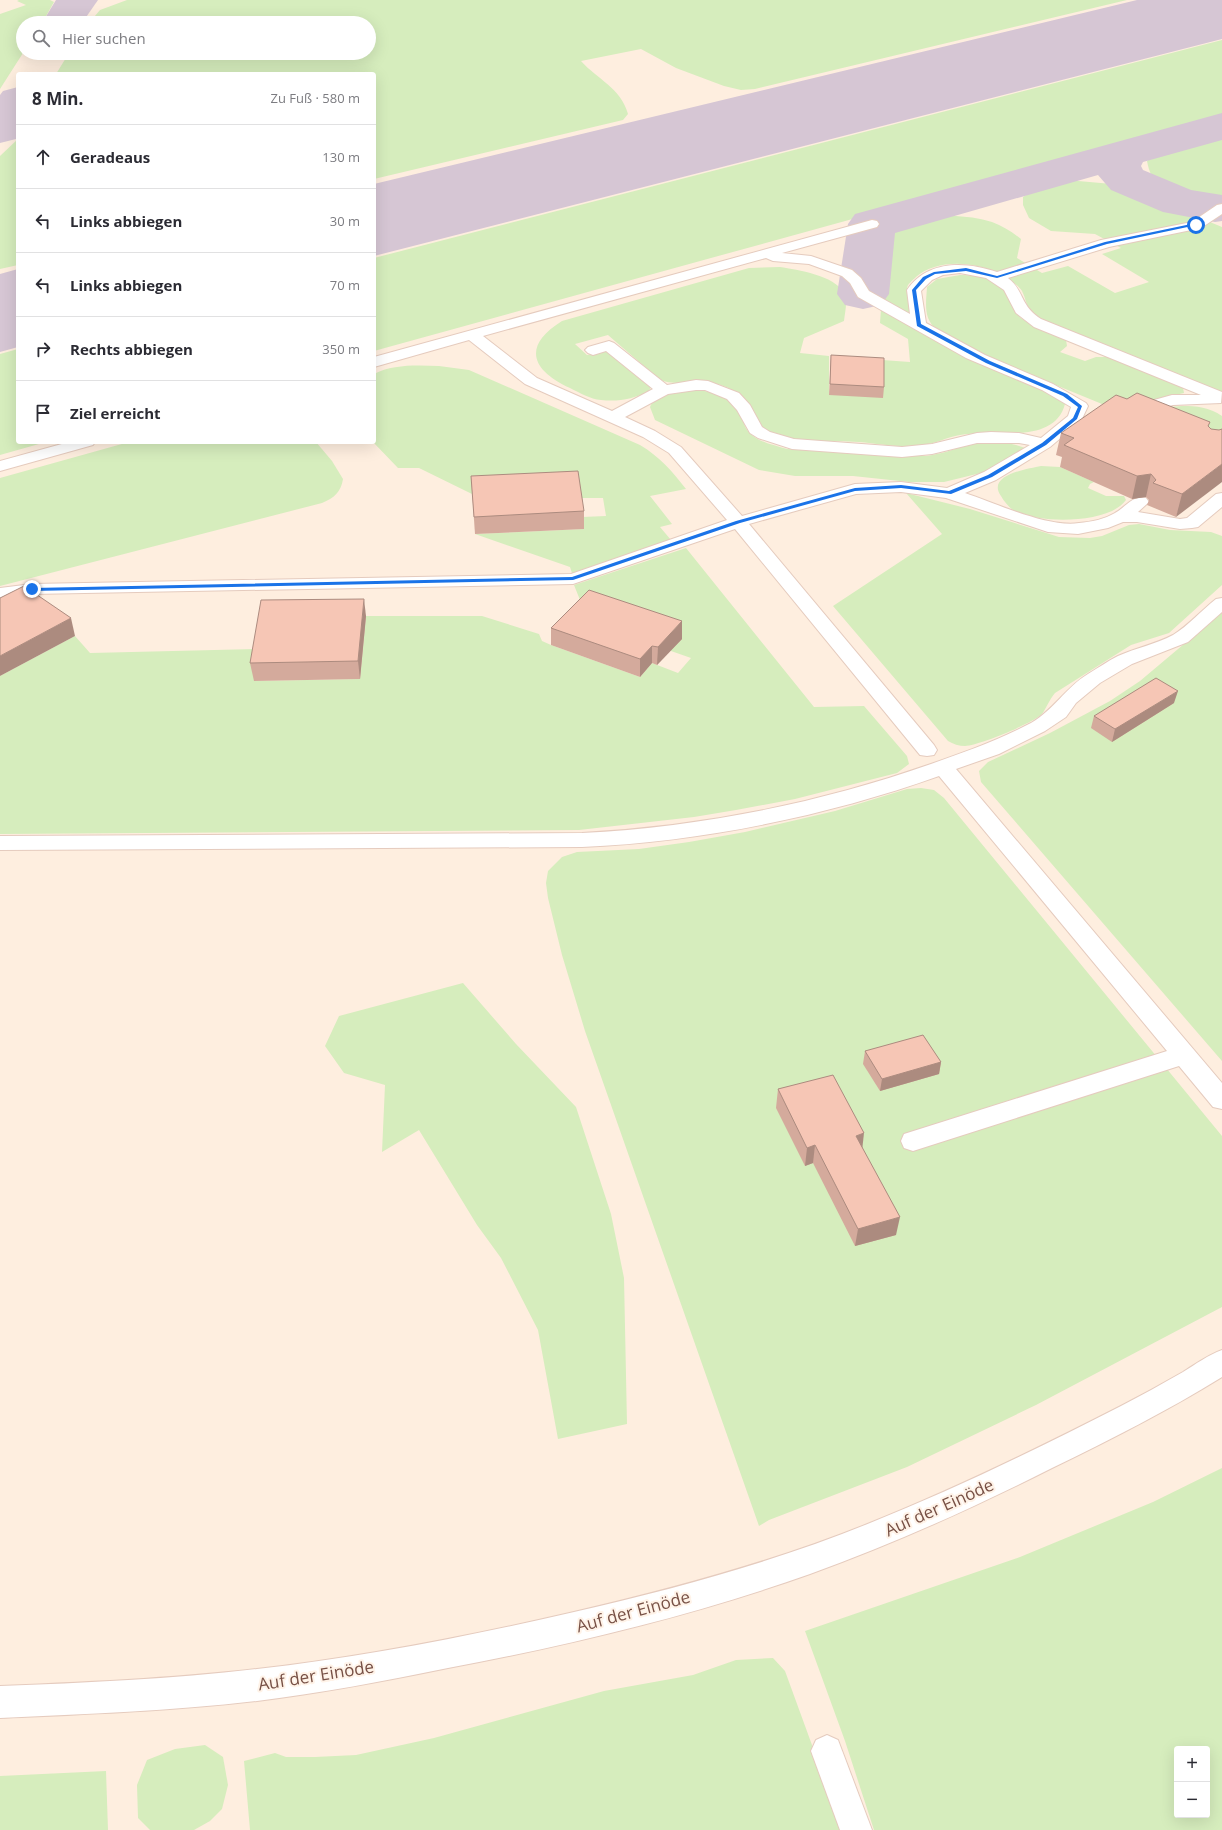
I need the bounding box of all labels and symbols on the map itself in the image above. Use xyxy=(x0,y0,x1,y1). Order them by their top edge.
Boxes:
route start xyxy=(1187,216,1205,234)
route end xyxy=(23,580,41,598)
street label: Auf der Einöde xyxy=(881,1473,997,1541)
street label: Auf der Einöde xyxy=(574,1585,692,1637)
street label: Auf der Einöde xyxy=(256,1654,376,1696)

